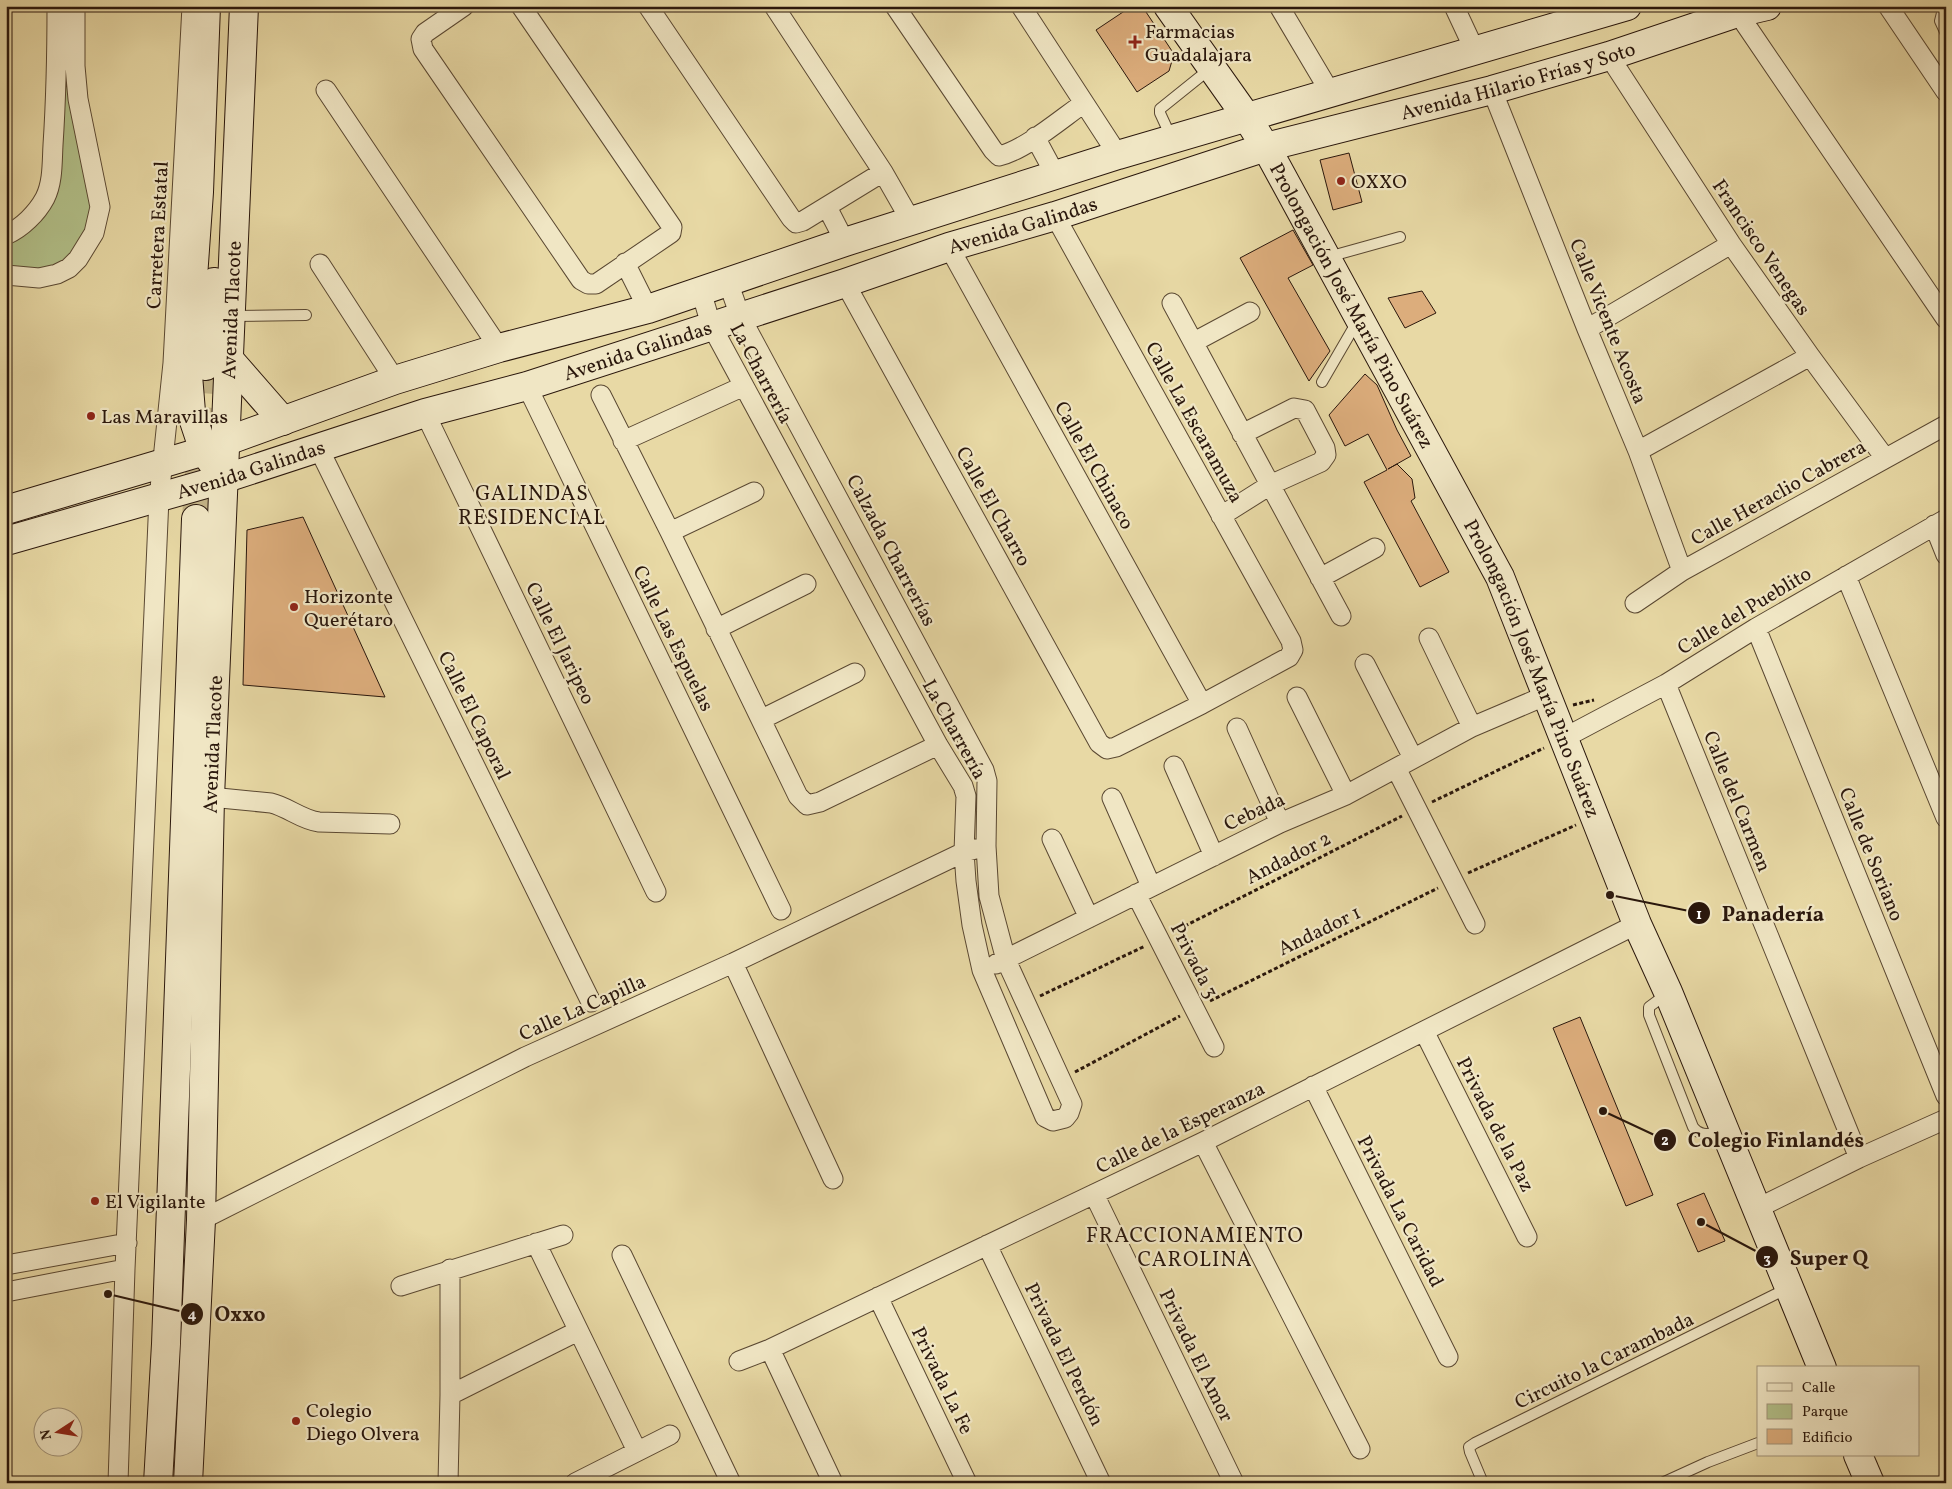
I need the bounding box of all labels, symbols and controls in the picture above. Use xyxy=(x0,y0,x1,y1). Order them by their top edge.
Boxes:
place label: Farmacias Guadalajara xyxy=(1145,19,1252,70)
marker: Farmacias Guadalajara xyxy=(1129,36,1141,48)
street label: Avenida Hilario Frías y Soto xyxy=(1398,36,1640,128)
street label: Prolongación José María Pino Suárez xyxy=(1261,158,1440,454)
street label: Carretera Estatal xyxy=(141,160,177,310)
place label: OXXO xyxy=(1351,169,1407,197)
street label: Francisco Venegas xyxy=(1704,174,1816,322)
marker: OXXO xyxy=(1335,175,1347,187)
street label: Avenida Galindas xyxy=(945,191,1102,262)
street label: Calle Vicente Acosta xyxy=(1561,235,1653,409)
street label: Avenida Tlacote xyxy=(216,240,250,380)
street label: Avenida Galindas xyxy=(561,315,716,389)
street label: La Charrería xyxy=(722,318,799,429)
street label: Calle La Escaramuza xyxy=(1137,337,1249,509)
street label: Calle El Chinaco xyxy=(1046,397,1140,535)
place label: Las Maravillas xyxy=(101,404,228,432)
marker: Las Maravillas xyxy=(85,410,97,422)
street label: Calle Heraclio Cabrera xyxy=(1686,434,1872,554)
street label: Avenida Galindas xyxy=(174,435,329,508)
street label: Calle El Charro xyxy=(948,442,1037,572)
street label: Calzada Charrerías xyxy=(838,470,942,632)
district label: GALINDAS RESIDENCIAL xyxy=(458,480,606,533)
street label: Prolongación José María Pino Suárez xyxy=(1455,515,1606,822)
street label: Calle Las Espuelas xyxy=(625,561,720,717)
street label: Calle del Pueblito xyxy=(1673,561,1817,663)
street label: Calle El Jaripeo xyxy=(517,578,601,710)
place label: Horizonte Querétaro xyxy=(304,584,393,635)
marker: Horizonte Querétaro xyxy=(288,601,300,613)
street label: Calle El Caporal xyxy=(430,647,516,785)
street label: Avenida Tlacote xyxy=(198,675,231,814)
street label: La Charrería xyxy=(914,675,992,785)
street label: Calle del Carmen xyxy=(1695,727,1777,876)
street label: Calle de Soriano xyxy=(1831,784,1910,926)
street label: Cebada xyxy=(1220,786,1290,839)
street label: Andador 2 xyxy=(1241,825,1336,892)
callout: Panadería xyxy=(1686,895,1834,931)
street label: Andador 1 xyxy=(1274,900,1366,964)
text: Panadería xyxy=(1722,901,1824,930)
text: 1 xyxy=(1696,905,1702,926)
street label: Privada 3 xyxy=(1162,918,1224,1004)
street label: Calle La Capilla xyxy=(515,968,651,1049)
street label: Privada de la Paz xyxy=(1448,1053,1540,1197)
street label: Calle de la Esperanza xyxy=(1092,1076,1270,1182)
callout: Colegio Finlandés xyxy=(1653,1122,1874,1158)
text: Colegio Finlandés xyxy=(1688,1127,1864,1156)
street label: Privada La Caridad xyxy=(1349,1131,1450,1293)
text: 2 xyxy=(1661,1131,1669,1152)
place label: El Vigilante xyxy=(105,1189,206,1217)
marker: El Vigilante xyxy=(89,1195,101,1207)
district label: FRACCIONAMIENTO CAROLINA xyxy=(1086,1222,1304,1275)
callout: Super Q xyxy=(1755,1239,1878,1275)
text: Super Q xyxy=(1790,1245,1869,1274)
text: 3 xyxy=(1763,1249,1771,1270)
street label: Privada El Perdón xyxy=(1016,1278,1110,1431)
street label: Privada El Amor xyxy=(1151,1285,1239,1427)
callout: Oxxo xyxy=(180,1296,276,1332)
text: Oxxo xyxy=(214,1301,266,1330)
text: 4 xyxy=(187,1305,197,1326)
street label: Circuito la Carambada xyxy=(1511,1306,1699,1417)
street label: Privada La Fe xyxy=(903,1322,979,1439)
legend xyxy=(1757,1366,1920,1456)
text: Calle xyxy=(1802,1378,1835,1399)
place label: Colegio Diego Olvera xyxy=(306,1398,420,1449)
text: Parque xyxy=(1802,1402,1848,1423)
north arrow xyxy=(32,1406,82,1456)
marker: Colegio Diego Olvera xyxy=(290,1415,302,1427)
text: N xyxy=(36,1427,57,1441)
text: Edificio xyxy=(1802,1428,1853,1449)

